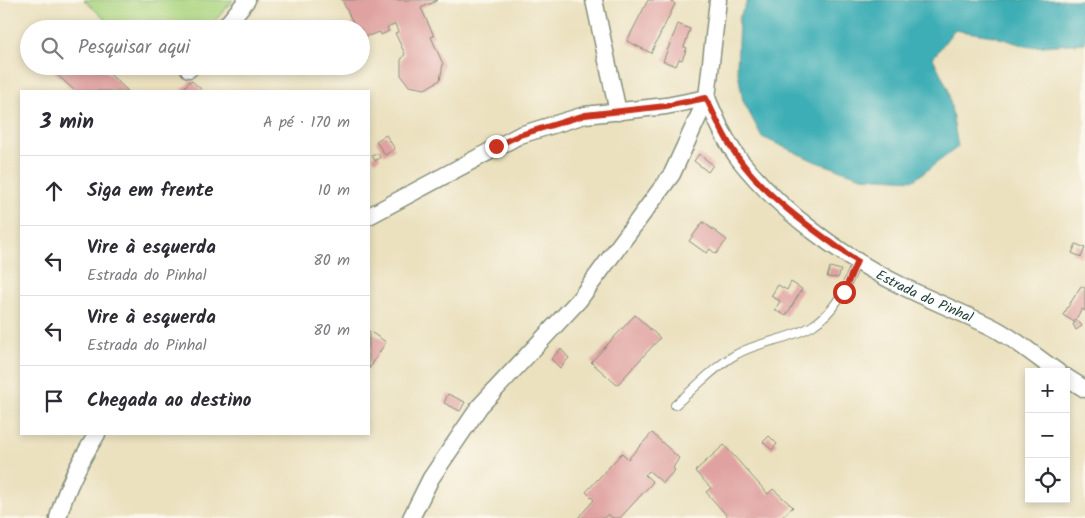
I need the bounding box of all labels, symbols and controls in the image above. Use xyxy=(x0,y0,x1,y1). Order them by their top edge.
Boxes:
search box xyxy=(20,20,370,75)
text: Pesquisar aqui xyxy=(78,33,190,63)
icon: search xyxy=(38,34,66,62)
text: 3 min xyxy=(40,106,94,139)
text: A pé · 170 m xyxy=(263,110,350,135)
route end xyxy=(485,135,508,158)
text: Siga em frente xyxy=(87,176,214,206)
icon: ahead xyxy=(40,177,68,205)
text: 10 m xyxy=(318,178,350,203)
text: Vire à esquerda xyxy=(87,233,216,263)
icon: left xyxy=(40,247,68,275)
text: 80 m xyxy=(313,248,350,273)
text: Estrada do Pinhal xyxy=(87,263,207,288)
street label: Estrada do Pinhal xyxy=(872,264,977,329)
route start xyxy=(833,281,856,304)
text: Vire à esquerda xyxy=(87,303,216,333)
icon: left xyxy=(40,317,68,345)
text: 80 m xyxy=(313,318,350,343)
text: Estrada do Pinhal xyxy=(87,333,207,358)
map controls xyxy=(1025,368,1070,503)
button: + xyxy=(1025,368,1070,413)
text: Chegada ao destino xyxy=(87,386,252,416)
icon: arrive xyxy=(40,387,68,415)
button: − xyxy=(1025,413,1070,458)
button: locate xyxy=(1025,458,1070,503)

